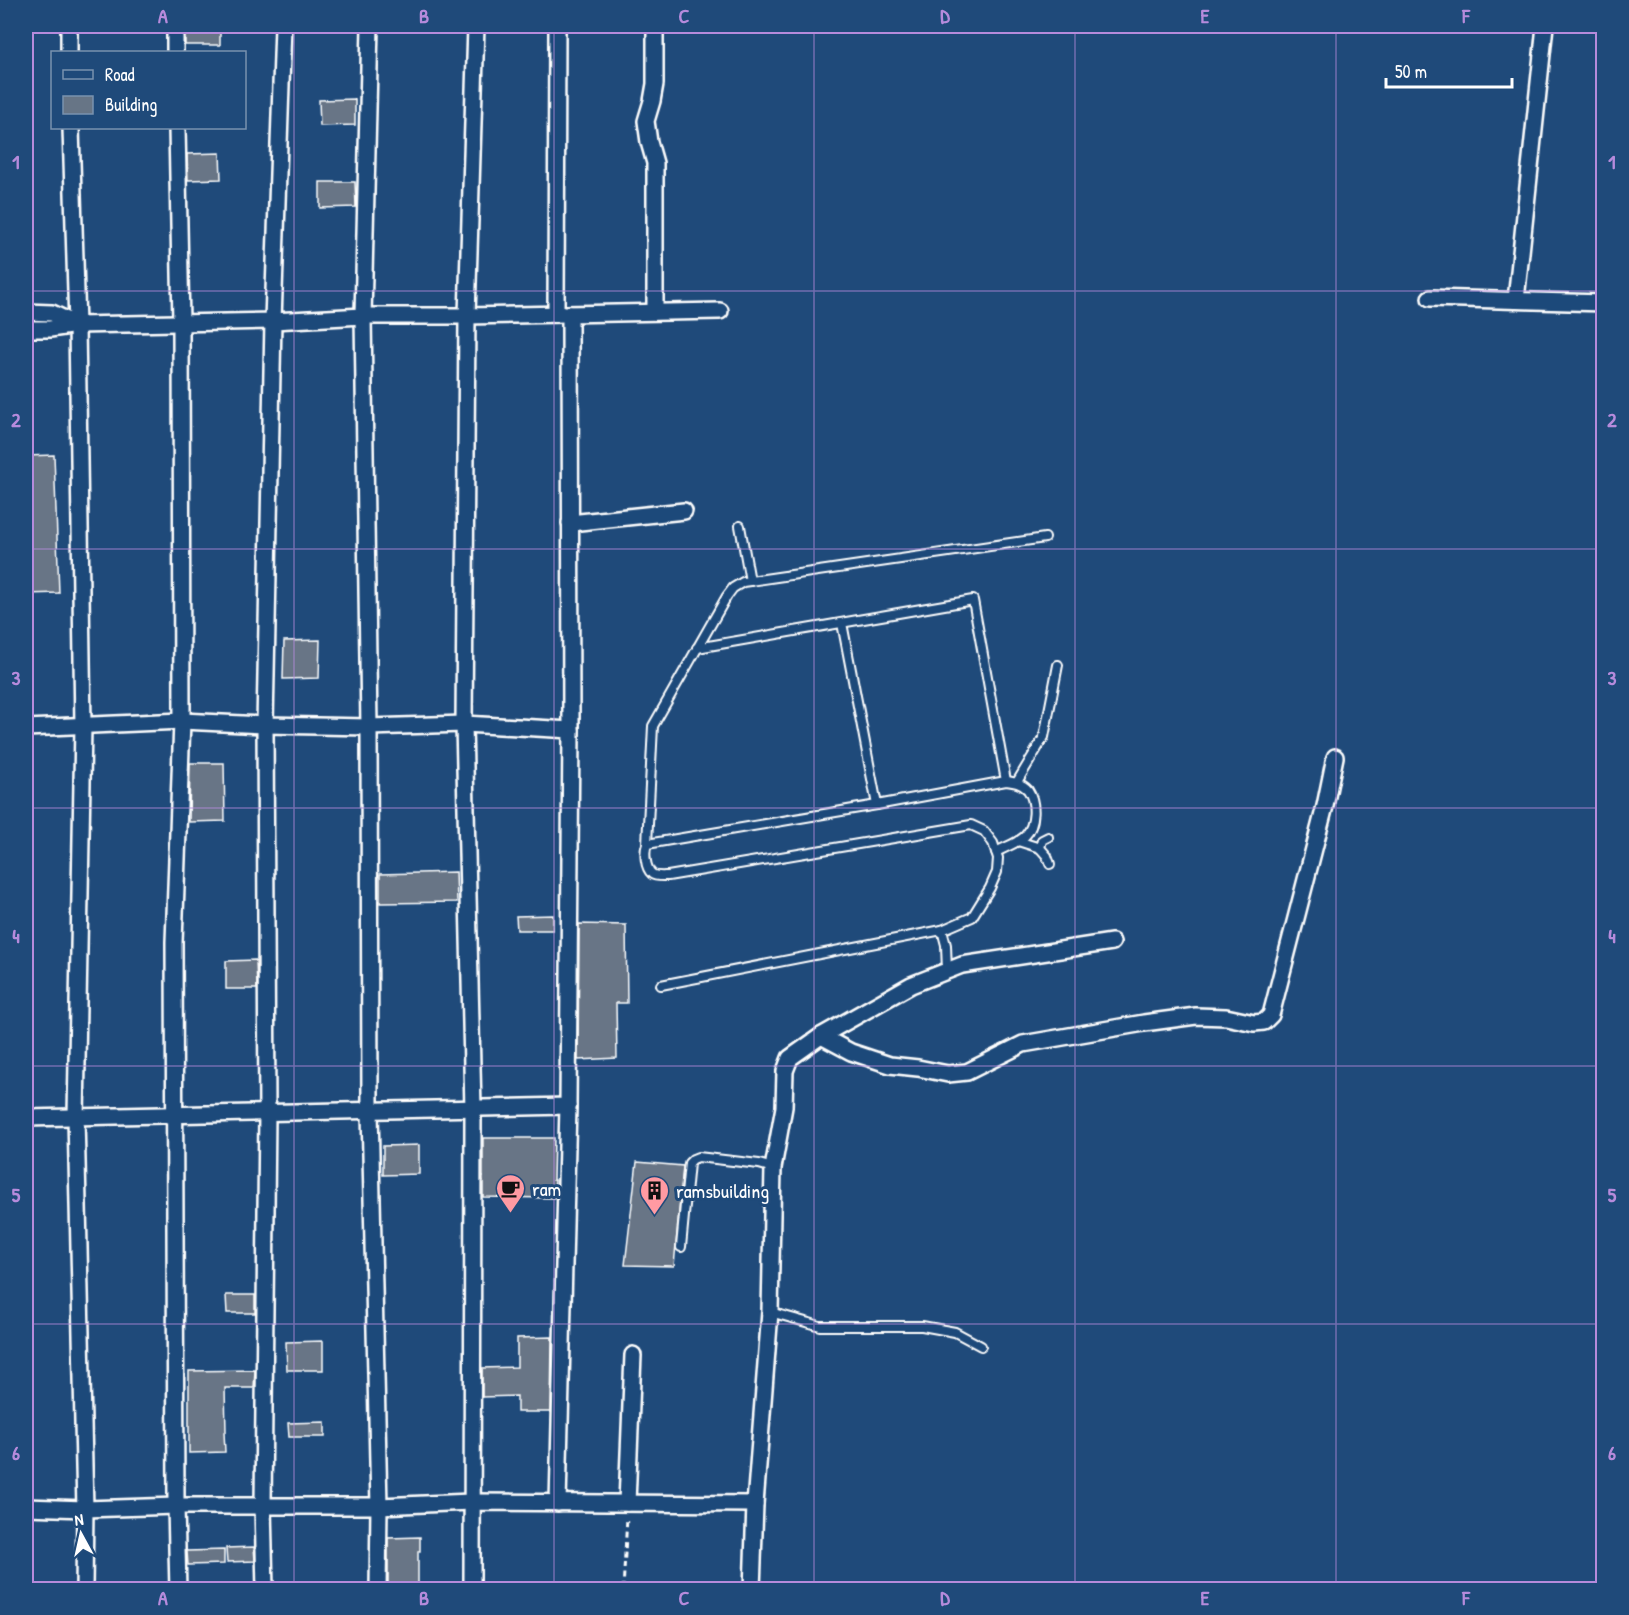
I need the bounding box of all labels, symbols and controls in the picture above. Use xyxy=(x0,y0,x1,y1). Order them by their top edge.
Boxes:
text: A xyxy=(158,2,168,29)
text: B xyxy=(419,2,429,29)
text: C xyxy=(679,2,690,29)
text: D xyxy=(940,2,950,29)
text: E xyxy=(1201,2,1210,29)
text: F xyxy=(1461,2,1471,29)
legend xyxy=(51,51,246,129)
scale bar xyxy=(1386,51,1512,89)
text: 50 m xyxy=(1395,59,1427,84)
text: Road xyxy=(105,62,135,87)
text: Building xyxy=(105,92,157,117)
text: 1 xyxy=(12,148,20,175)
text: 1 xyxy=(1608,148,1616,175)
text: 2 xyxy=(11,406,21,433)
text: 2 xyxy=(1607,406,1617,433)
text: 3 xyxy=(12,664,21,691)
text: 3 xyxy=(1608,664,1617,691)
text: 4 xyxy=(12,922,20,949)
text: 4 xyxy=(1608,922,1616,949)
cafe icon: ram xyxy=(495,1172,527,1214)
building icon: ramsbuilding xyxy=(639,1174,671,1216)
place label: ram xyxy=(532,1175,561,1202)
place label: ramsbuilding xyxy=(676,1177,769,1204)
text: 5 xyxy=(12,1181,21,1208)
text: 5 xyxy=(1608,1181,1617,1208)
text: 6 xyxy=(12,1439,20,1466)
text: 6 xyxy=(1608,1439,1616,1466)
north arrow xyxy=(51,1504,111,1564)
text: N xyxy=(73,1508,85,1531)
text: A xyxy=(158,1584,168,1611)
text: B xyxy=(419,1584,429,1611)
text: C xyxy=(679,1584,690,1611)
text: D xyxy=(940,1584,950,1611)
text: E xyxy=(1201,1584,1210,1611)
text: F xyxy=(1461,1584,1471,1611)

